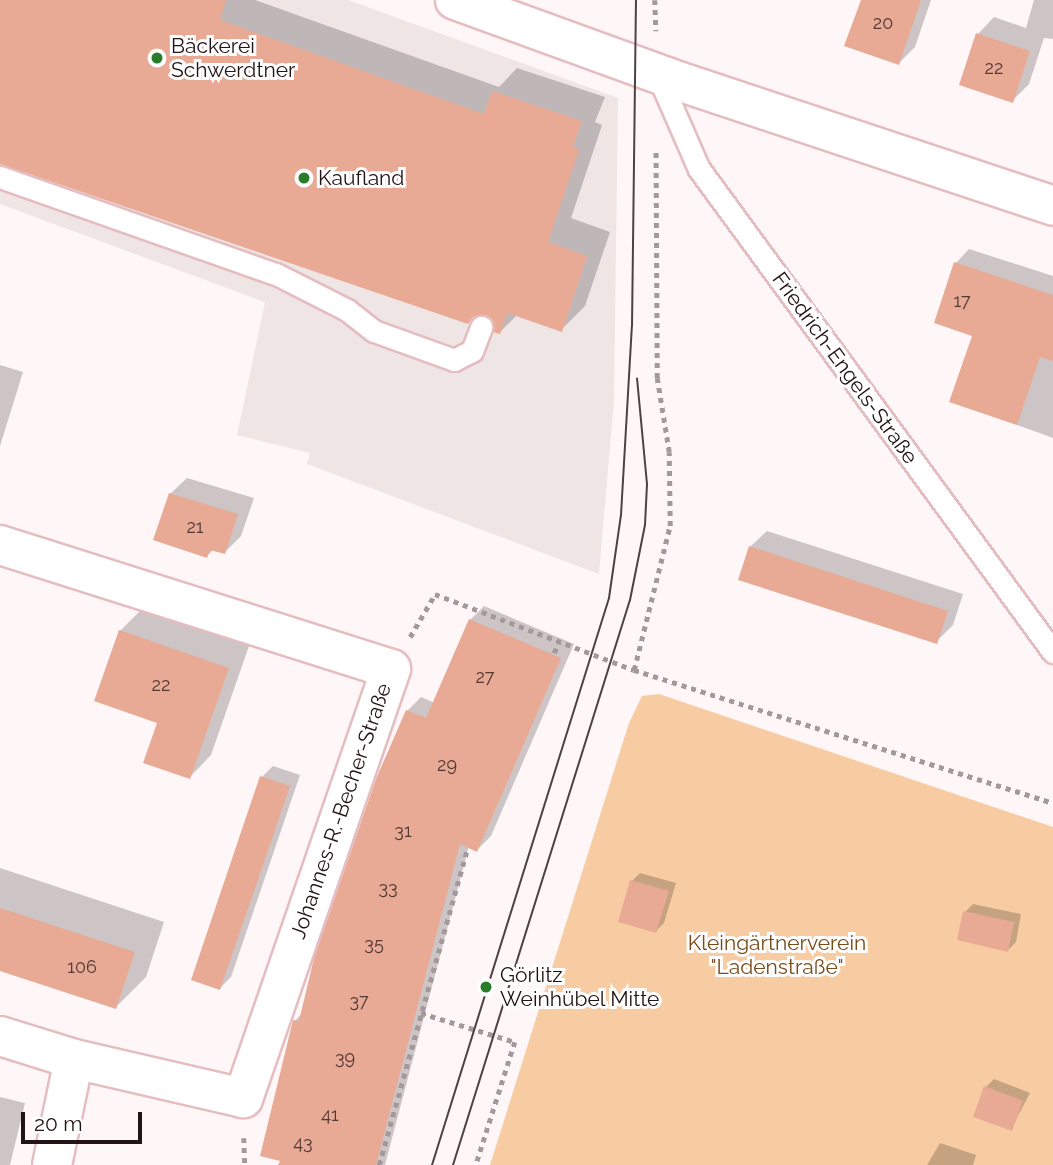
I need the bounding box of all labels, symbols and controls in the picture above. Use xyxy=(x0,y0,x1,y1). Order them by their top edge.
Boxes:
house number: 20 xyxy=(873,12,893,34)
place label: Bäckerei Schwerdtner xyxy=(171,33,295,83)
marker: Bäckerei Schwerdtner xyxy=(149,50,165,66)
house number: 22 xyxy=(985,57,1003,79)
place label: Kaufland xyxy=(318,165,404,191)
marker: Kaufland xyxy=(296,170,312,186)
street label: Friedrich-Engels-Straße xyxy=(767,267,923,469)
house number: 17 xyxy=(953,290,971,312)
house number: 21 xyxy=(186,516,204,538)
house number: 27 xyxy=(475,666,495,688)
house number: 22 xyxy=(152,674,170,696)
street label: Johannes-R.-Becher-Straße xyxy=(285,680,397,942)
house number: 29 xyxy=(437,754,457,776)
house number: 31 xyxy=(394,820,412,842)
house number: 33 xyxy=(378,877,398,899)
park label: Kleingärtnerverein "Ladenstraße" xyxy=(688,930,866,980)
house number: 35 xyxy=(364,933,384,955)
house number: 106 xyxy=(67,956,97,978)
place label: Görlitz Weinhübel Mitte xyxy=(500,962,660,1012)
marker: Görlitz Weinhübel Mitte xyxy=(478,979,494,995)
house number: 37 xyxy=(349,990,369,1012)
house number: 39 xyxy=(335,1047,355,1069)
scale bar xyxy=(24,1098,145,1142)
house number: 41 xyxy=(321,1104,339,1126)
text: 20 m xyxy=(34,1111,82,1136)
house number: 43 xyxy=(293,1132,313,1154)

